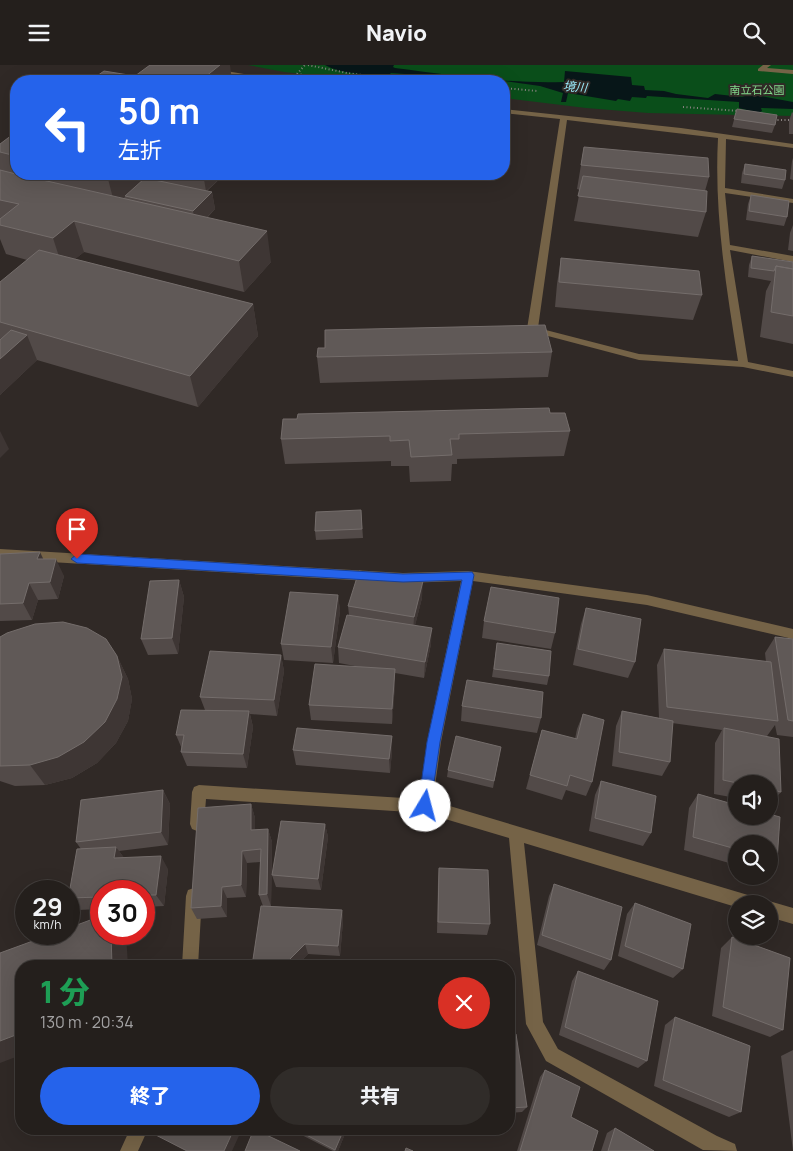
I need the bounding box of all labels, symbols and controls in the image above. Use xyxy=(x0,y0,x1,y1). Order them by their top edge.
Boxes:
text: Navio xyxy=(366,18,427,48)
icon: menu xyxy=(25,19,53,47)
icon: search xyxy=(740,19,768,47)
water label: 境川 xyxy=(562,77,590,96)
park label: 南立石公園 xyxy=(730,82,785,97)
text: 50 m xyxy=(118,87,200,135)
icon: left xyxy=(35,95,100,160)
text: 左折 xyxy=(118,135,162,165)
pin xyxy=(56,508,98,559)
icon: arrive xyxy=(63,515,91,543)
map controls xyxy=(728,775,778,945)
button: sound xyxy=(728,775,778,825)
position arrow xyxy=(398,779,450,831)
button: search xyxy=(728,835,778,885)
speed limit sign: 30 xyxy=(90,880,155,945)
text: 29 xyxy=(32,889,63,924)
button: layers xyxy=(728,895,778,945)
text: km/h xyxy=(34,916,61,933)
text: 1 分 xyxy=(40,971,90,1012)
button: close xyxy=(438,977,490,1029)
text: 130 m · 20:34 xyxy=(40,1011,134,1033)
button: 終了 xyxy=(40,1067,260,1125)
button: 共有 xyxy=(270,1067,490,1125)

